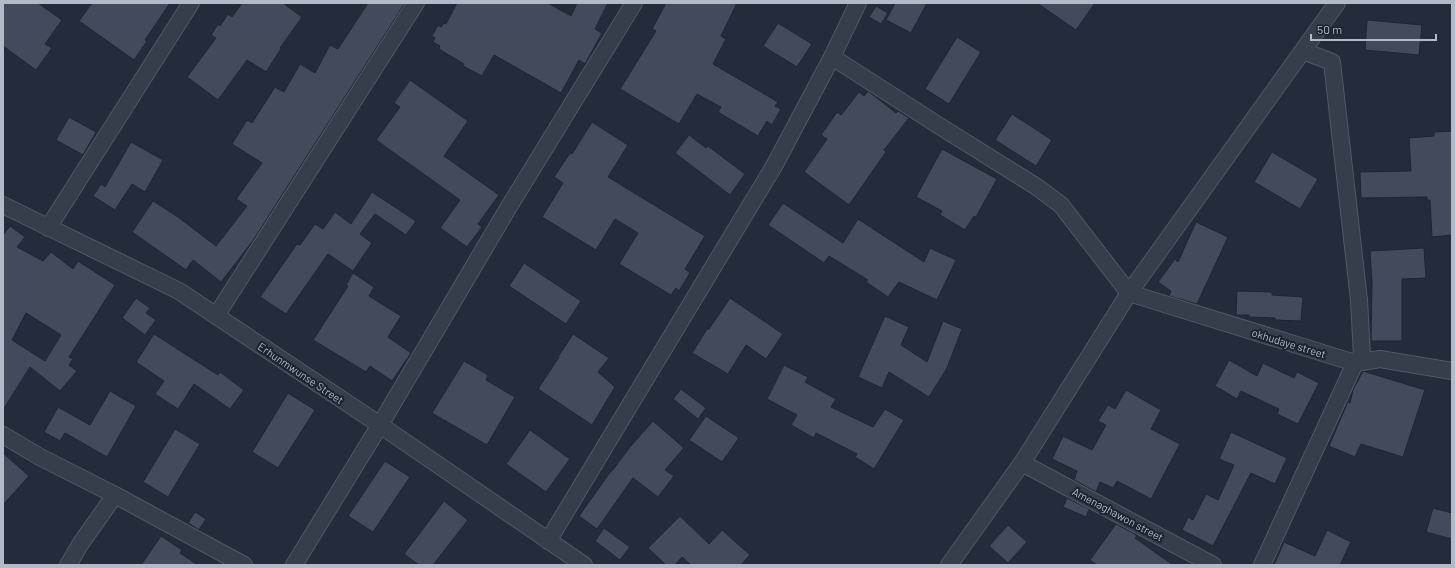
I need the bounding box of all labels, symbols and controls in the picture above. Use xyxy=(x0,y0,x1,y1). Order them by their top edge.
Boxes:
scale bar xyxy=(1311,16,1436,42)
text: 50 m xyxy=(1317,22,1342,36)
street label: okhudaye street xyxy=(1250,326,1328,360)
street label: Erhunmwunse Street xyxy=(256,339,346,407)
street label: Amenaghawon street xyxy=(1070,484,1166,544)

